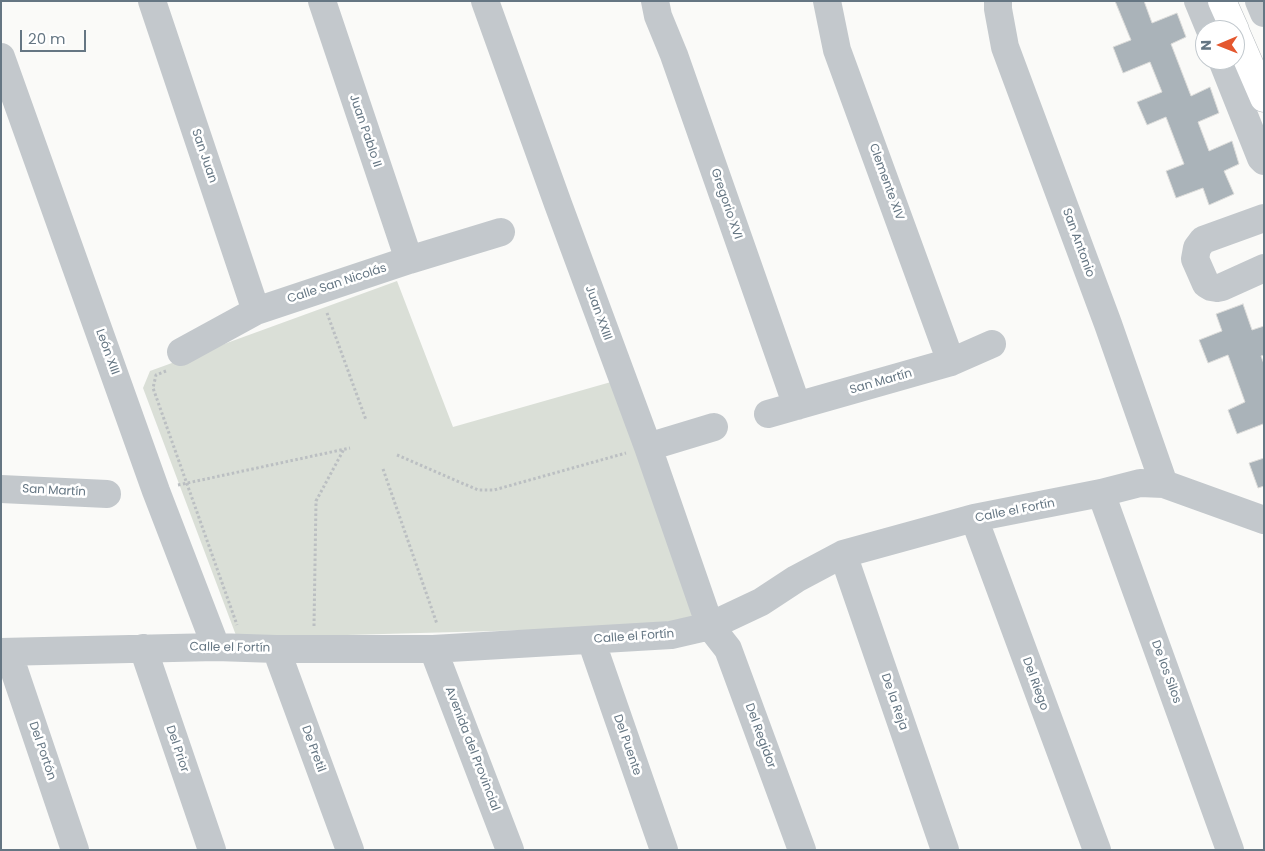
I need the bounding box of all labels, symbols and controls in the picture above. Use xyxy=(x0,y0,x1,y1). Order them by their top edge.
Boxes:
scale bar xyxy=(22,20,89,52)
north arrow xyxy=(1195,20,1245,70)
text: 20 m xyxy=(28,28,66,49)
text: N xyxy=(1196,40,1216,51)
street label: Juan Pablo II xyxy=(346,93,384,169)
street label: San Juan xyxy=(188,127,220,185)
street label: Clemente XIV xyxy=(865,142,907,222)
street label: Gregorio XVI xyxy=(707,167,745,241)
street label: San Antonio xyxy=(1059,207,1097,279)
street label: Calle San Nicolás xyxy=(285,261,389,307)
street label: Juan XXIII xyxy=(582,284,614,342)
street label: León XIII xyxy=(92,327,122,377)
street label: San Martín xyxy=(848,366,914,398)
street label: San Martín xyxy=(22,482,86,500)
street label: Calle el Fortín xyxy=(974,496,1056,526)
street label: Calle el Fortín xyxy=(593,627,675,647)
street label: De los Silos xyxy=(1148,638,1184,706)
street label: Calle el Fortín xyxy=(190,640,270,656)
street label: Del Riego xyxy=(1019,655,1051,713)
street label: De la Reja xyxy=(878,672,910,732)
street label: Avenida del Provincial xyxy=(442,685,502,813)
street label: Del Regidor xyxy=(742,702,778,770)
street label: Del Puente xyxy=(610,713,644,777)
street label: Del Portón xyxy=(25,720,59,782)
street label: Del Prior xyxy=(162,724,192,774)
street label: De Pretil xyxy=(298,724,328,774)

